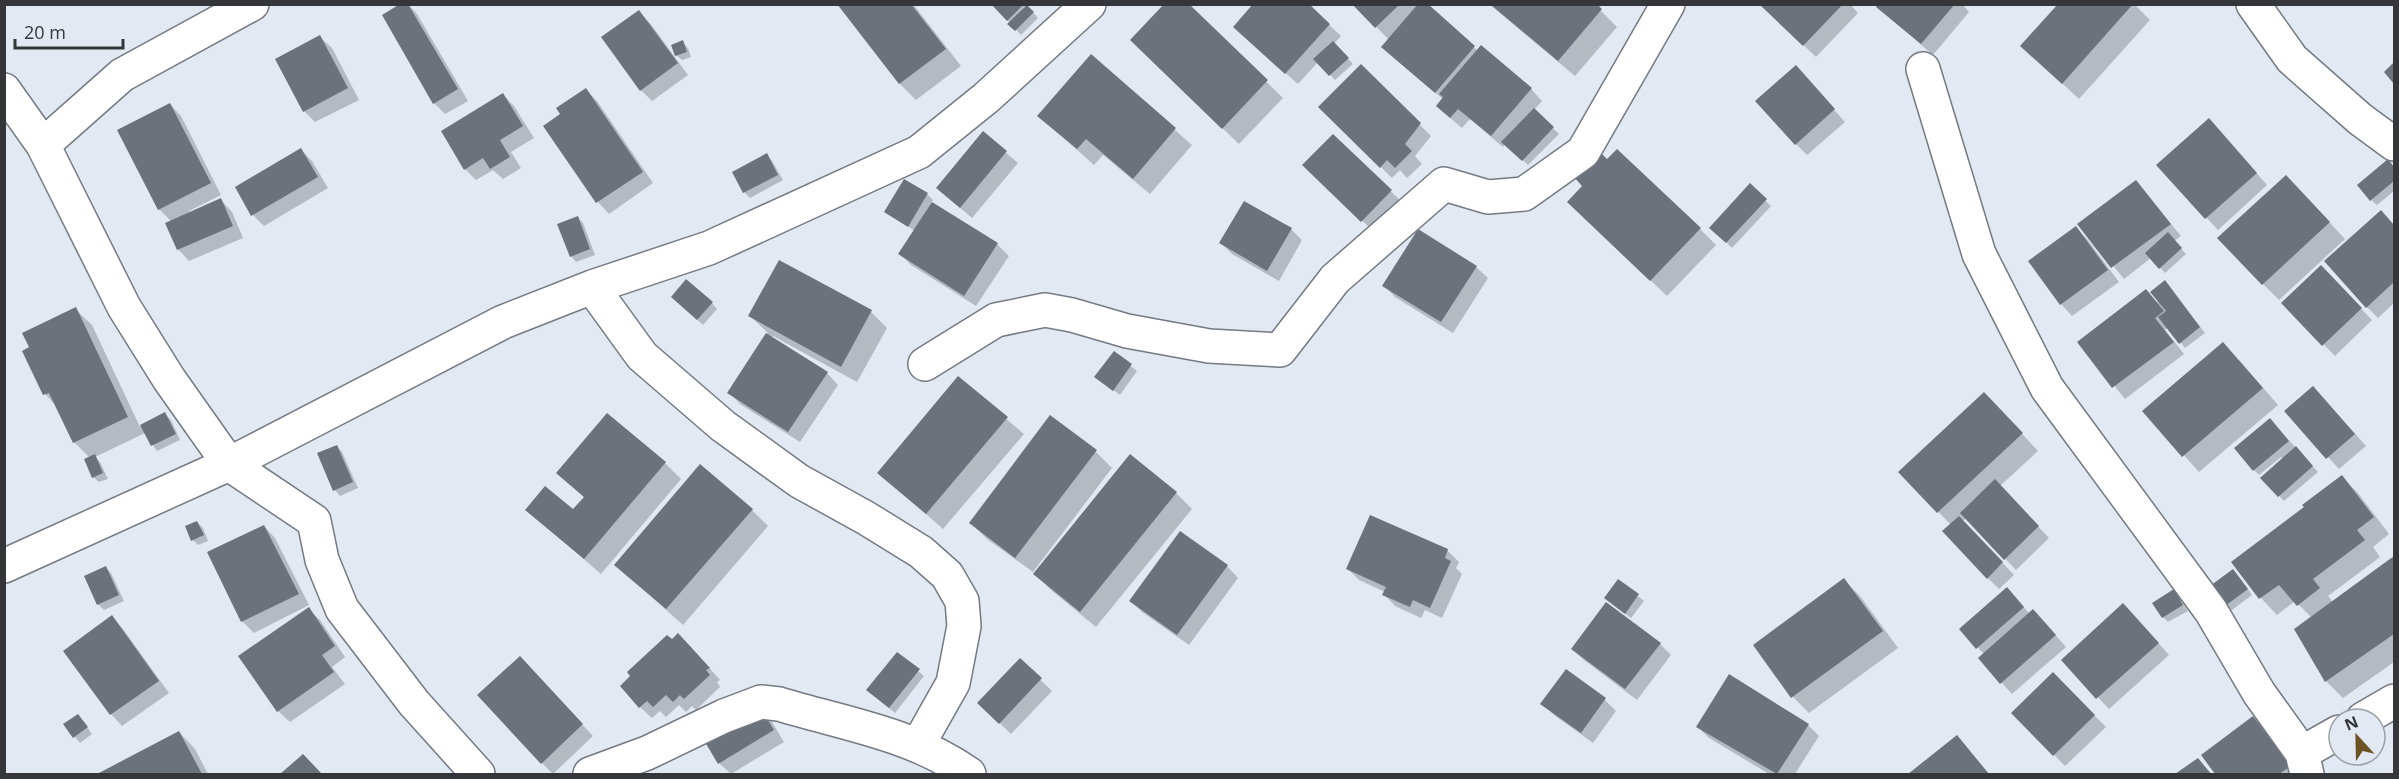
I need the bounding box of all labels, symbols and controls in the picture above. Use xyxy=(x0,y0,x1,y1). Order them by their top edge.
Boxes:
scale bar xyxy=(15,12,123,50)
text: 20 m xyxy=(24,20,66,44)
north arrow xyxy=(2327,707,2387,767)
text: N xyxy=(2341,710,2362,736)

